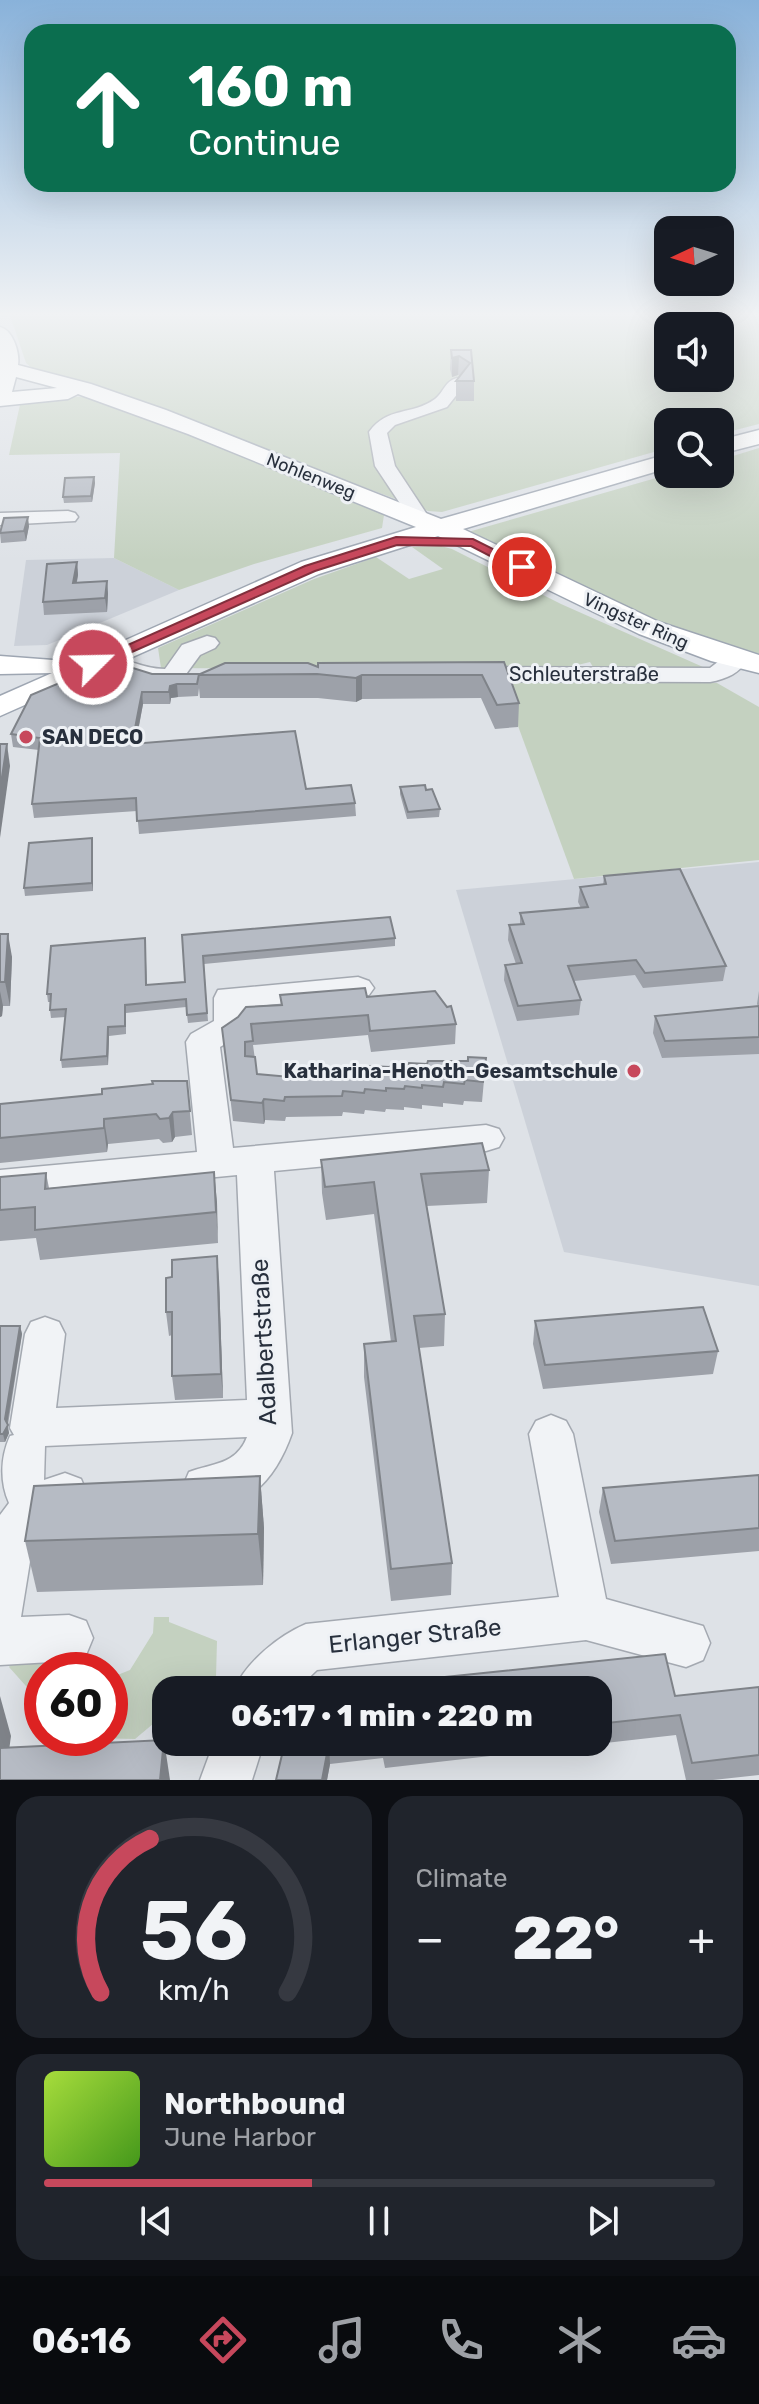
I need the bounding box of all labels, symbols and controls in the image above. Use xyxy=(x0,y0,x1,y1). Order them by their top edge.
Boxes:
text: 160 m xyxy=(188,54,354,120)
icon: ahead xyxy=(56,56,160,160)
text: Continue xyxy=(188,121,341,164)
north arrow xyxy=(654,216,734,296)
map controls xyxy=(654,216,734,488)
button: sound xyxy=(654,312,734,392)
button: search xyxy=(654,408,734,488)
street label: Nohlenweg xyxy=(263,448,359,504)
pin xyxy=(488,533,556,601)
icon: arrive xyxy=(500,545,544,589)
street label: Vingster Ring xyxy=(580,588,692,654)
position arrow xyxy=(51,622,135,706)
street label: Schleuterstraße xyxy=(509,662,659,686)
place label: SAN DECO xyxy=(42,725,143,749)
marker: SAN DECO xyxy=(17,728,35,746)
place label: Katharina-Henoth-Gesamtschule xyxy=(283,1059,618,1083)
marker: Katharina-Henoth-Gesamtschule xyxy=(625,1062,643,1080)
street label: Adalbertstraße xyxy=(246,1258,282,1426)
street label: Erlanger Straße xyxy=(327,1613,503,1659)
speed limit sign: 60 xyxy=(24,1652,128,1756)
text: 06:17 · 1 min · 220 m xyxy=(231,1698,533,1734)
text: Climate xyxy=(416,1863,508,1894)
text: 56 xyxy=(140,1881,248,1980)
text: 22° xyxy=(513,1903,619,1974)
text: − xyxy=(416,1913,444,1965)
text: + xyxy=(688,1913,715,1965)
text: km/h xyxy=(158,1973,229,2007)
text: Northbound xyxy=(164,2086,346,2122)
text: June Harbor xyxy=(164,2122,316,2153)
icon: previous xyxy=(134,2199,178,2243)
icon: pause xyxy=(357,2199,401,2243)
icon: next xyxy=(581,2199,625,2243)
icon: directions xyxy=(195,2312,251,2368)
icon: music xyxy=(314,2312,370,2368)
icon: phone xyxy=(433,2312,489,2368)
icon: climate xyxy=(552,2312,608,2368)
icon: car xyxy=(671,2312,727,2368)
text: 06:16 xyxy=(32,2319,131,2362)

